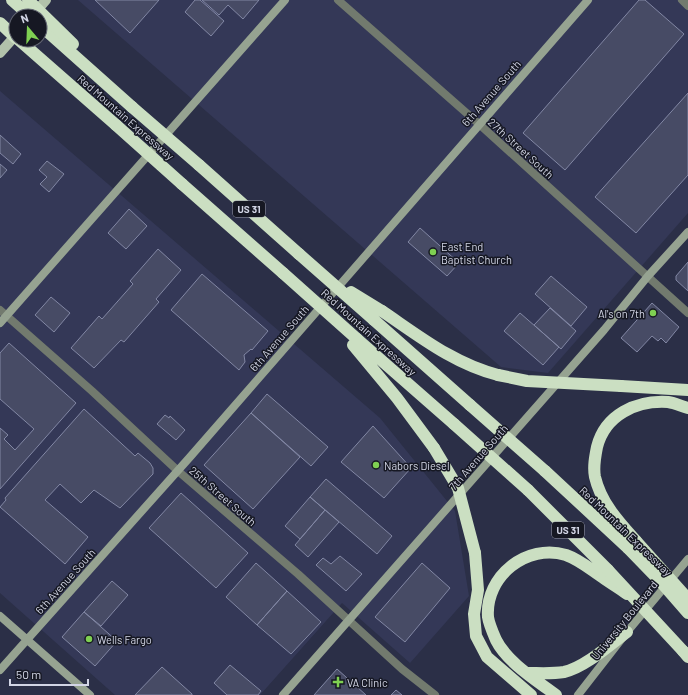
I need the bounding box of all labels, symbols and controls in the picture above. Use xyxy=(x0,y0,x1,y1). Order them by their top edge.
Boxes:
north arrow xyxy=(8,8,48,48)
text: N xyxy=(19,11,30,25)
street label: 6th Avenue South xyxy=(459,57,523,129)
street label: Red Mountain Expressway xyxy=(75,72,177,162)
street label: 27th Street South xyxy=(486,115,557,181)
road number: US 31 xyxy=(233,201,265,217)
place label: East End Baptist Church xyxy=(441,240,512,266)
marker: East End Baptist Church xyxy=(428,247,438,257)
street label: Red Mountain Expressway xyxy=(319,286,419,378)
street label: 6th Avenue South xyxy=(247,302,311,374)
place label: Al's on 7th xyxy=(598,307,645,320)
marker: Al's on 7th xyxy=(648,308,658,318)
street label: 7th Avenue South xyxy=(446,421,510,492)
place label: Nabors Diesel xyxy=(384,459,450,472)
marker: Nabors Diesel xyxy=(371,460,381,470)
street label: 25th Street South xyxy=(187,463,259,529)
street label: Red Mountain Expressway xyxy=(577,484,675,578)
road number: US 31 xyxy=(552,522,584,538)
street label: 6th Avenue South xyxy=(32,546,98,616)
street label: University Boulevard xyxy=(588,578,660,662)
place label: Wells Fargo xyxy=(97,633,152,646)
marker: Wells Fargo xyxy=(84,634,94,644)
scale bar xyxy=(10,661,88,687)
text: 50 m xyxy=(16,667,41,681)
marker: VA Clinic xyxy=(332,676,344,688)
place label: VA Clinic xyxy=(347,676,388,689)

